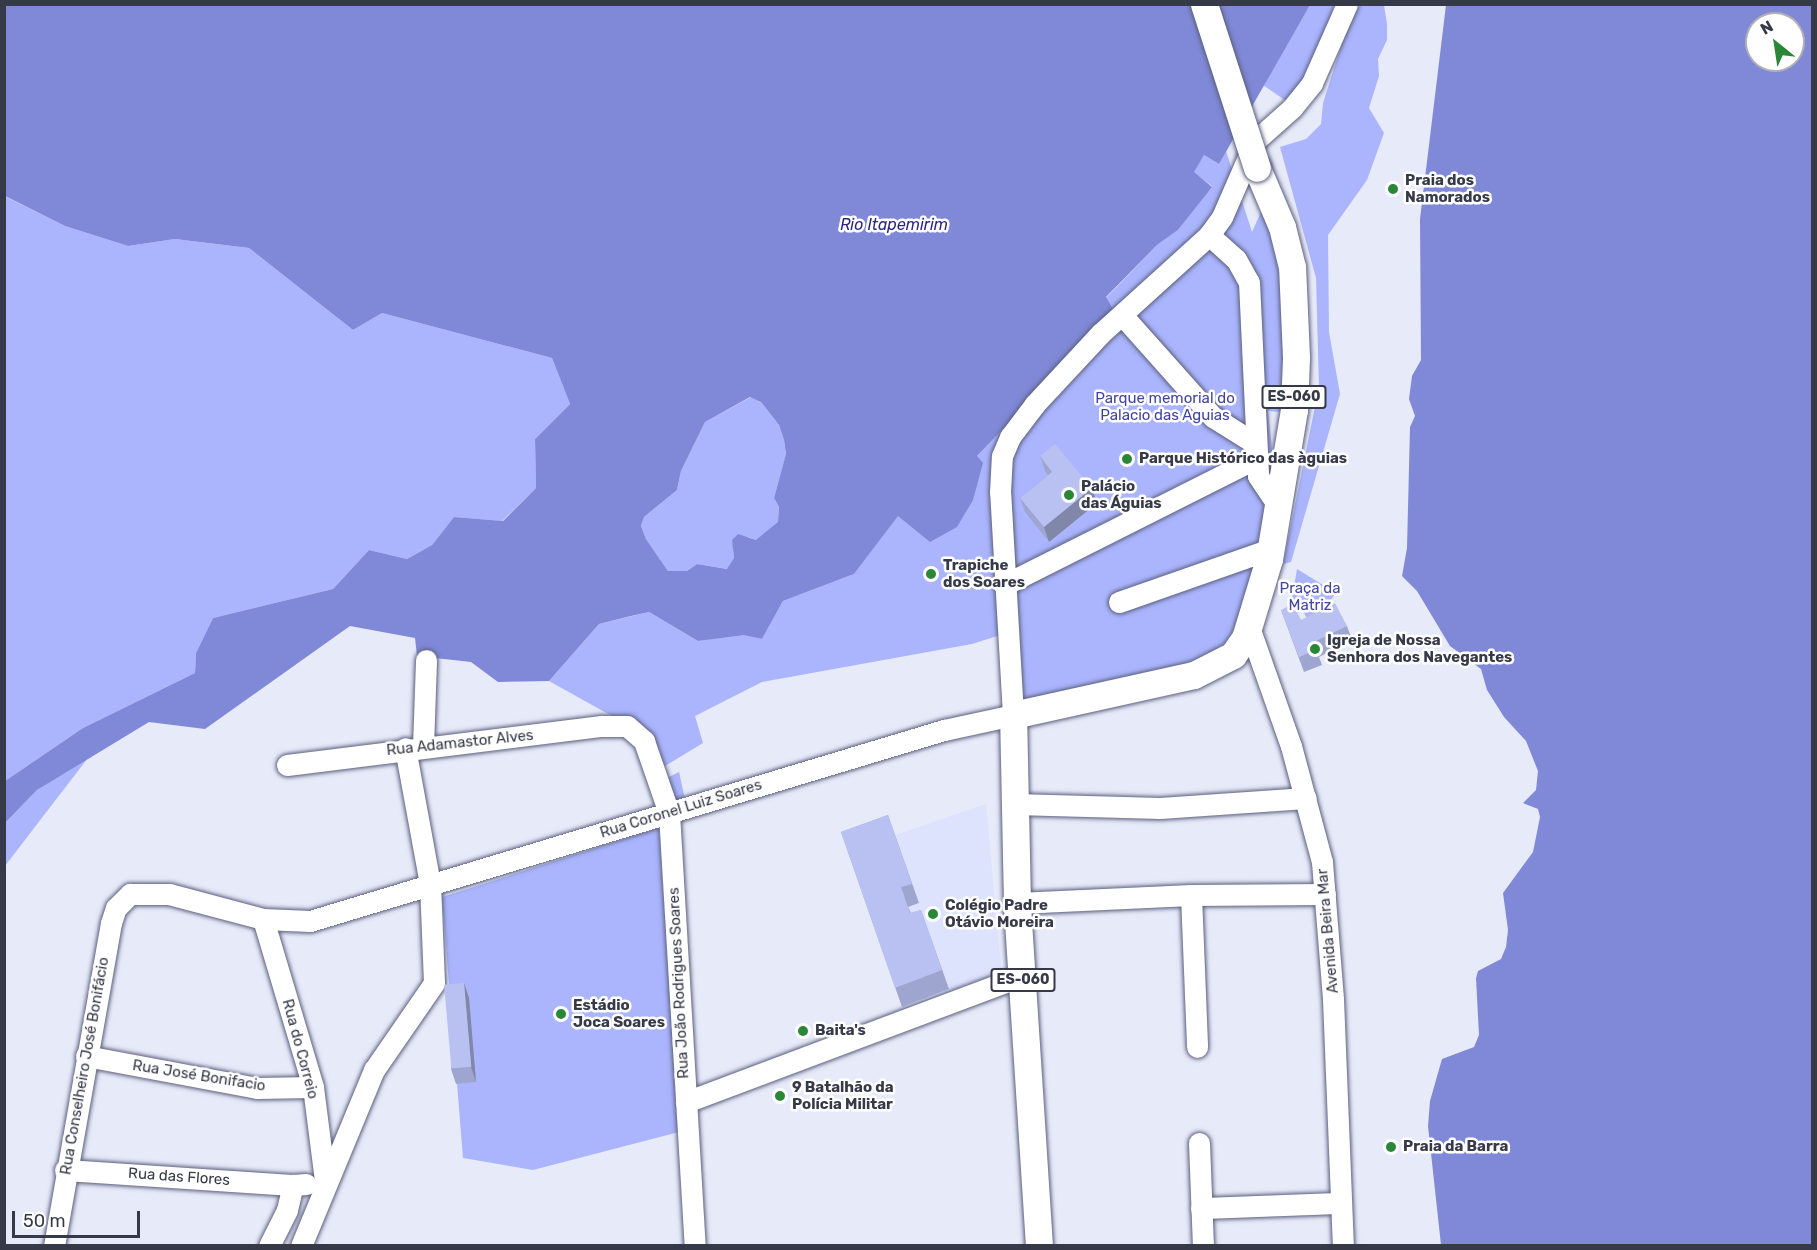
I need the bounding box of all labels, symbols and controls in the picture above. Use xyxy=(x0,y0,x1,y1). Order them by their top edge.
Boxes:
north arrow xyxy=(1745,12,1805,72)
text: N xyxy=(1757,17,1776,39)
place label: Praia dos Namorados xyxy=(1405,171,1490,206)
marker: Praia dos Namorados xyxy=(1386,182,1400,196)
water label: Rio Itapemirim xyxy=(840,215,948,235)
road number: ES-060 xyxy=(1261,386,1327,408)
park label: Parque memorial do Palacio das Aguias xyxy=(1095,389,1235,424)
place label: Parque Histórico das àguias xyxy=(1139,450,1347,468)
marker: Parque Histórico das àguias xyxy=(1120,452,1134,466)
place label: Palácio das Águias xyxy=(1081,477,1162,512)
marker: Palácio das Águias xyxy=(1062,488,1076,502)
place label: Trapiche dos Soares xyxy=(943,556,1025,591)
marker: Trapiche dos Soares xyxy=(924,567,938,581)
park label: Praça da Matriz xyxy=(1280,579,1340,614)
place label: Igreja de Nossa Senhora dos Navegantes xyxy=(1327,631,1512,666)
marker: Igreja de Nossa Senhora dos Navegantes xyxy=(1308,642,1322,656)
street label: Rua Adamastor Alves xyxy=(385,726,535,760)
street label: Rua Coronel Luiz Soares xyxy=(598,776,764,842)
street label: Avenida Beira Mar xyxy=(1314,868,1342,994)
street label: Rua João Rodrigues Soares xyxy=(665,887,693,1079)
place label: Colégio Padre Otávio Moreira xyxy=(945,896,1054,931)
marker: Colégio Padre Otávio Moreira xyxy=(926,907,940,921)
street label: Rua Conselheiro José Bonifácio xyxy=(57,956,113,1176)
road number: ES-060 xyxy=(990,969,1056,991)
place label: Estádio Joca Soares xyxy=(573,996,665,1031)
street label: Rua do Correio xyxy=(278,997,322,1101)
marker: Estádio Joca Soares xyxy=(554,1007,568,1021)
place label: Baita's xyxy=(815,1022,866,1040)
marker: Baita's xyxy=(796,1024,810,1038)
street label: Rua José Bonifacio xyxy=(131,1057,267,1095)
place label: 9 Batalhão da Polícia Militar xyxy=(792,1078,894,1113)
marker: 9 Batalhão da Polícia Militar xyxy=(773,1089,787,1103)
place label: Praia da Barra xyxy=(1403,1138,1508,1156)
marker: Praia da Barra xyxy=(1384,1140,1398,1154)
street label: Rua das Flores xyxy=(128,1164,230,1190)
scale bar xyxy=(15,1199,142,1237)
text: 50 m xyxy=(23,1210,66,1232)

